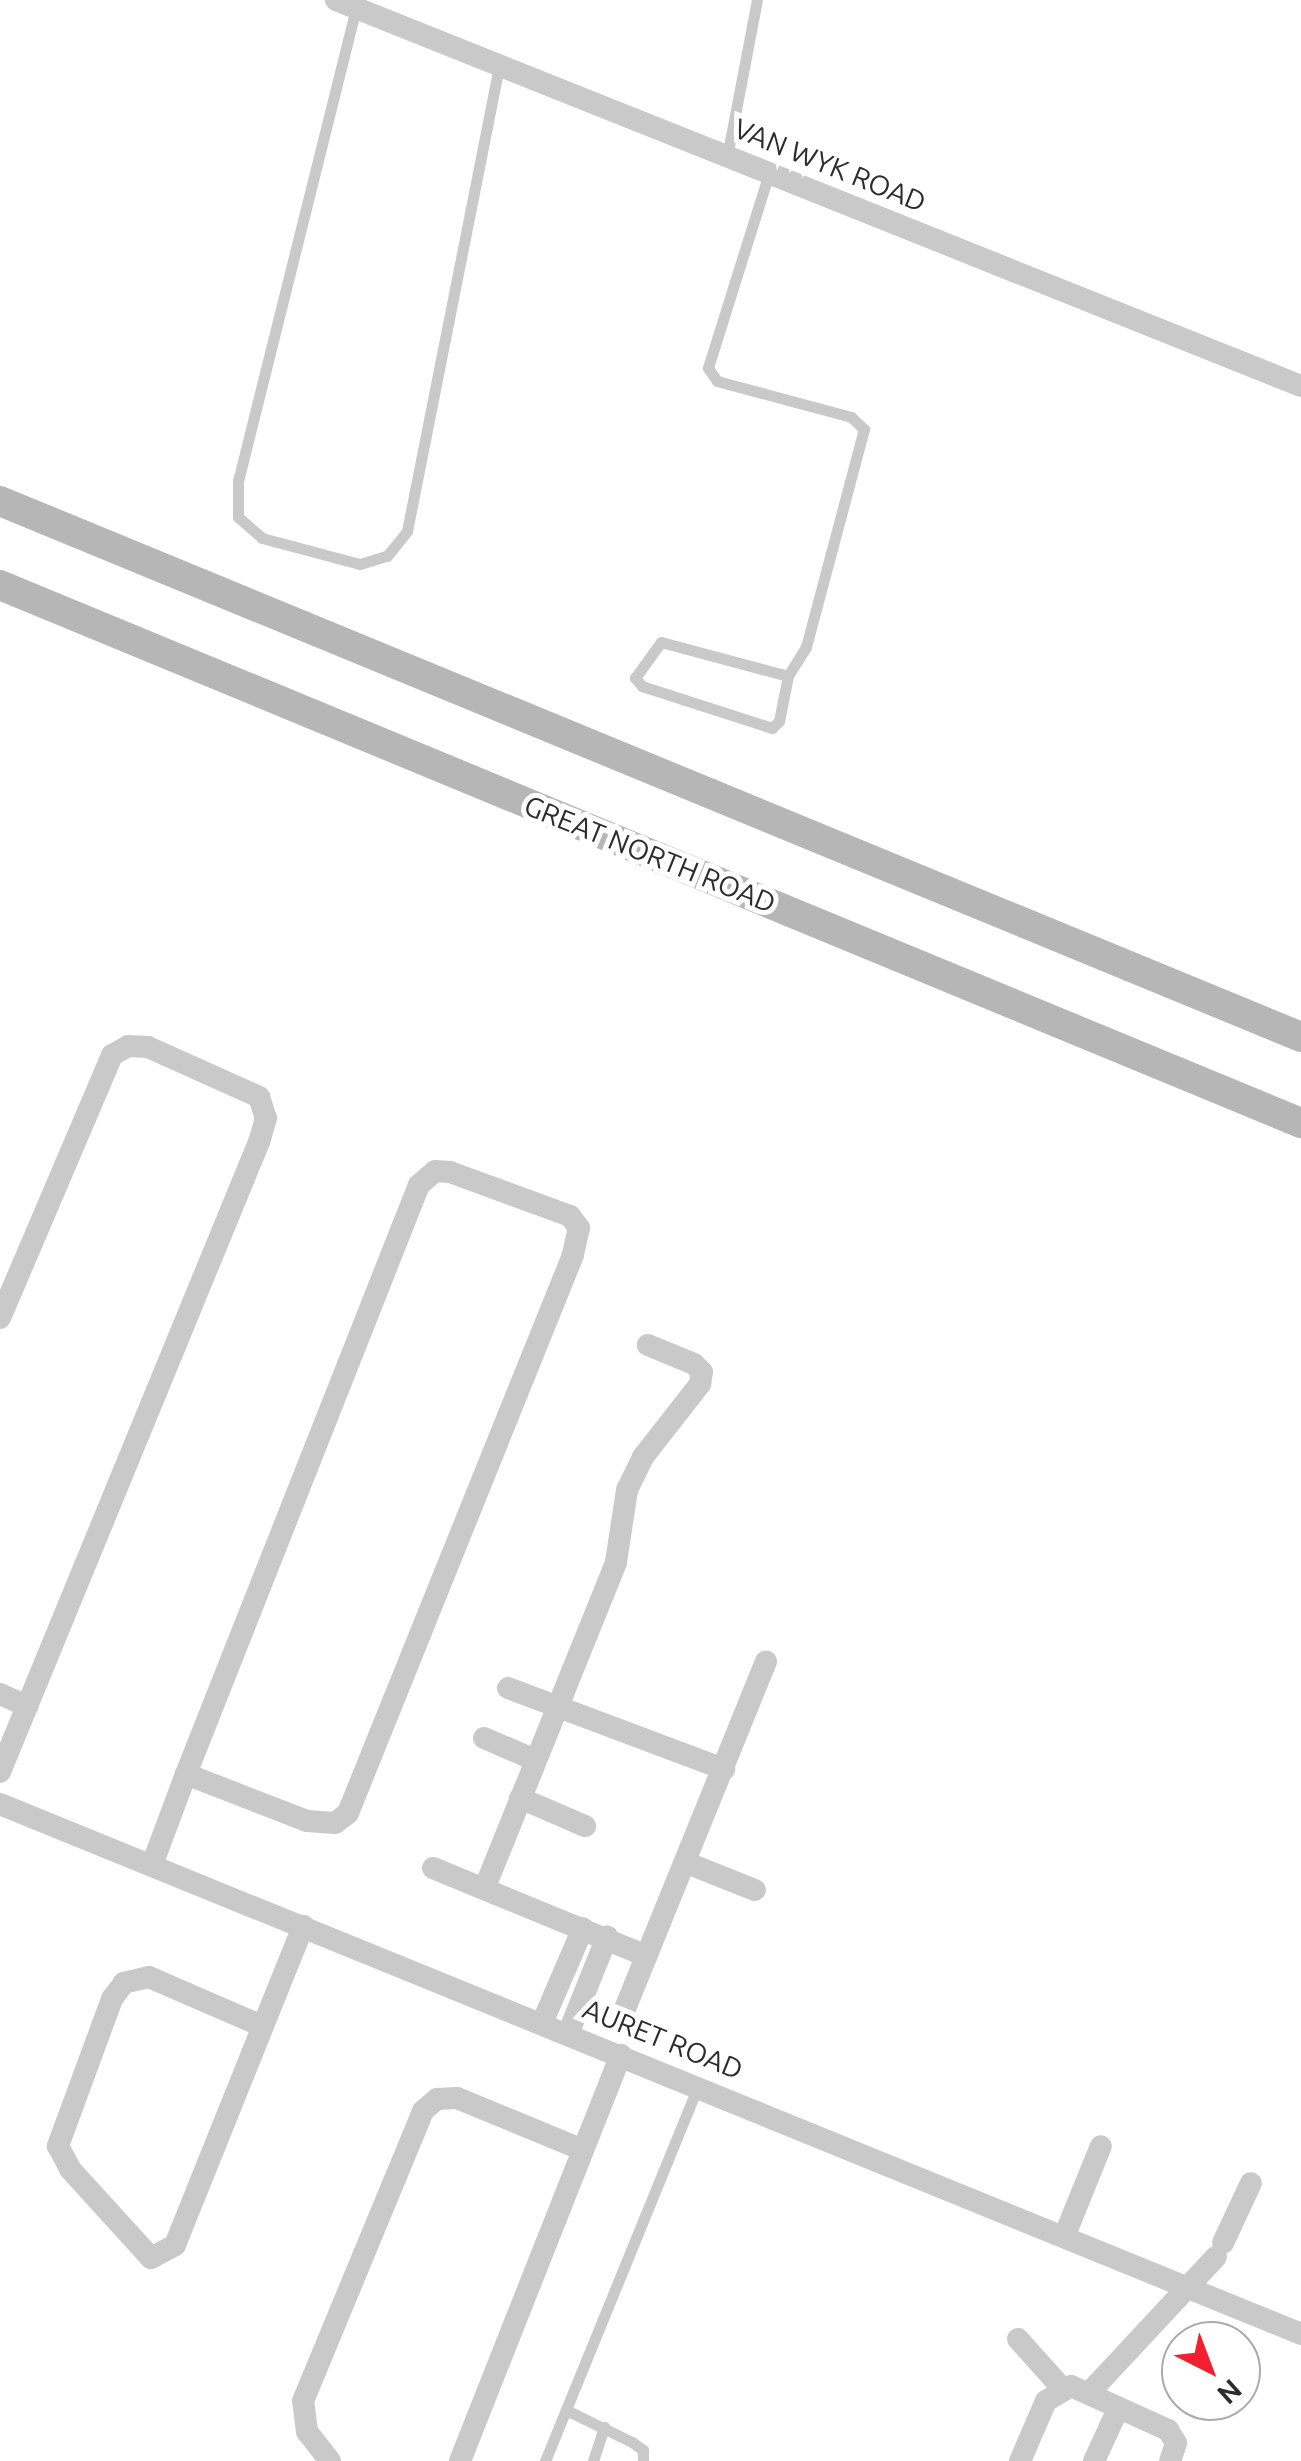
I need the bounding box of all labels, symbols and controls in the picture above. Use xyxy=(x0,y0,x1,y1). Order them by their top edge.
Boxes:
street label: VAN WYK ROAD xyxy=(729,111,931,219)
street label: GREAT NORTH ROAD xyxy=(519,788,781,920)
street label: AURET ROAD xyxy=(578,1992,748,2086)
north arrow xyxy=(1161,2321,1261,2421)
text: N xyxy=(1212,2374,1248,2411)

